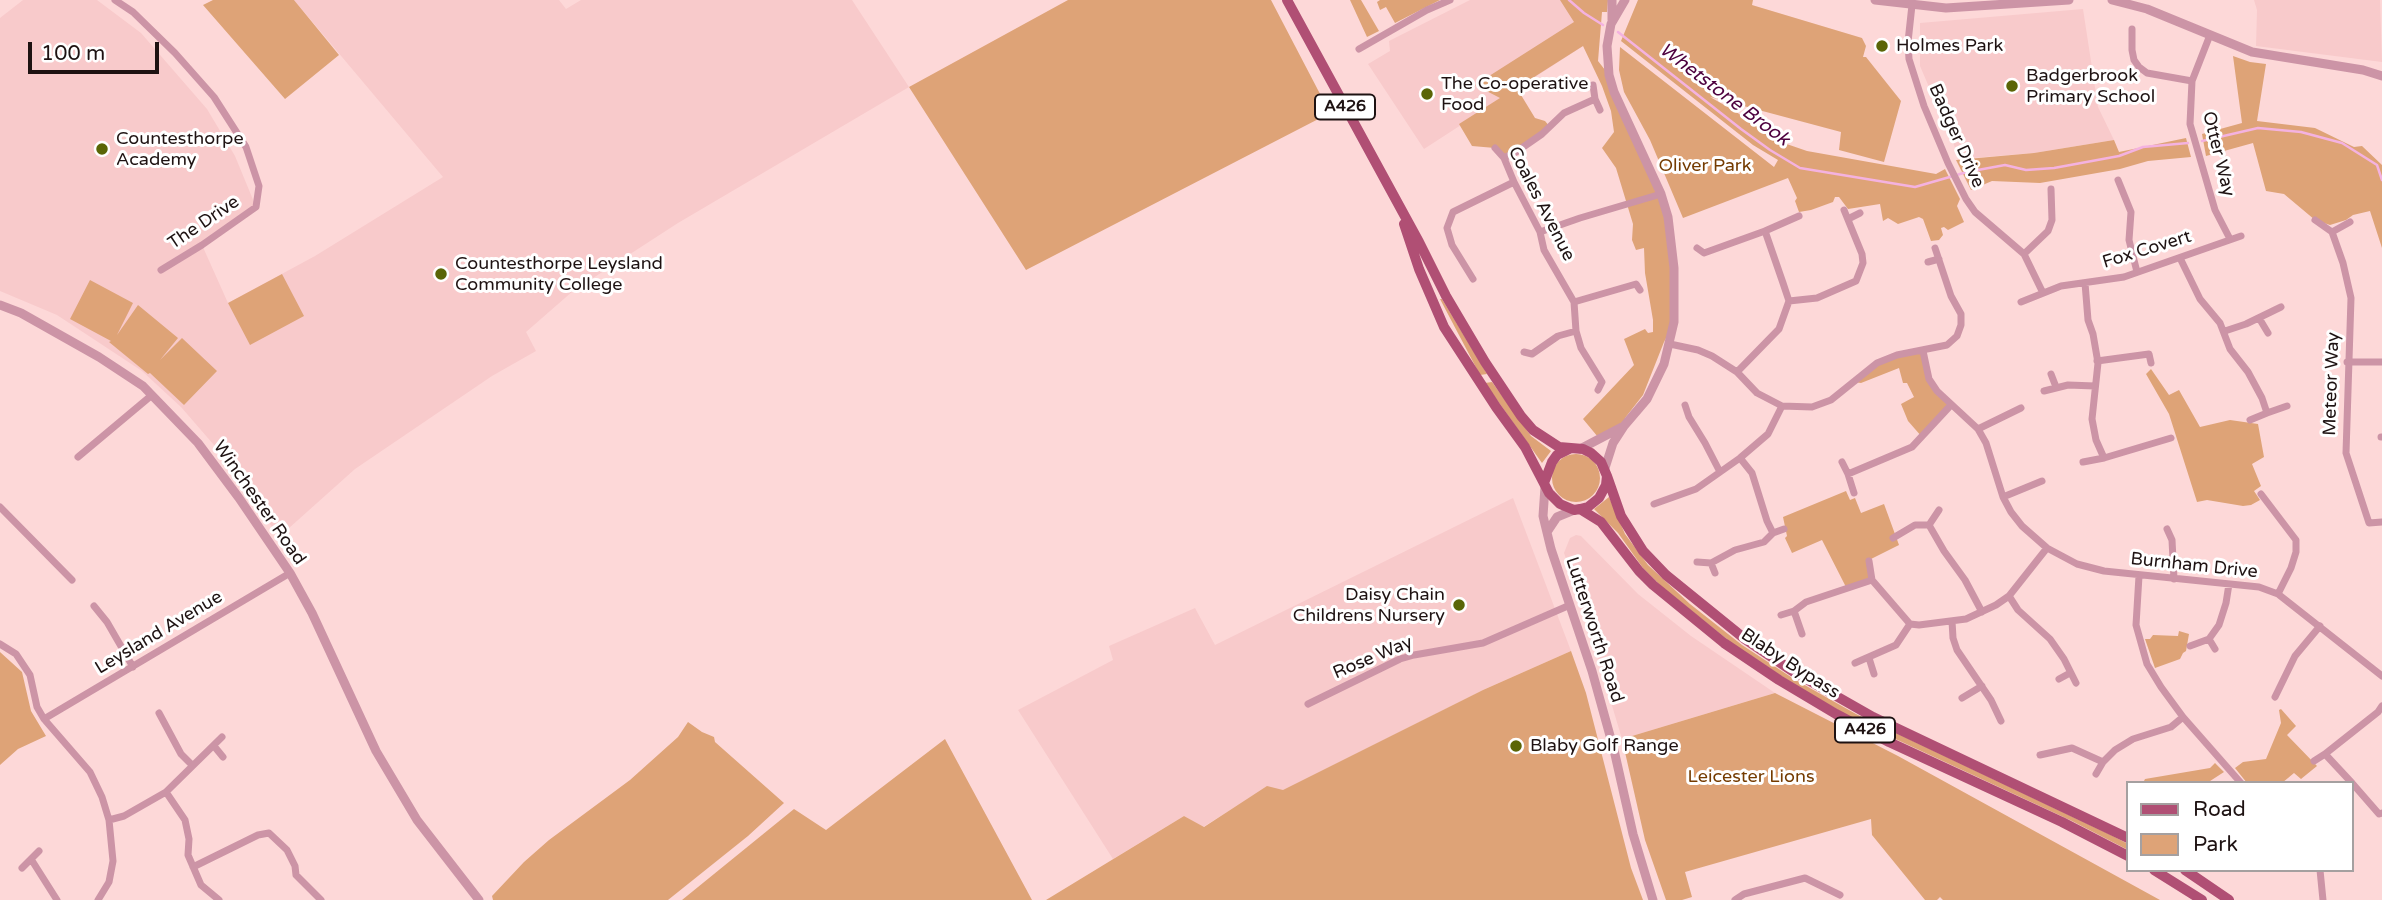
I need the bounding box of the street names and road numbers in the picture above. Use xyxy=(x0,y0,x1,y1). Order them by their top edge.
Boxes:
street label: Badger Drive xyxy=(1923,81,1989,191)
road number: A426 xyxy=(1315,94,1375,120)
street label: Otter Way xyxy=(2197,109,2239,199)
street label: Coales Avenue xyxy=(1503,143,1579,265)
street label: The Drive xyxy=(164,191,244,255)
street label: Fox Covert xyxy=(2100,226,2194,274)
street label: Meteor Way xyxy=(2319,332,2345,436)
street label: Winchester Road xyxy=(208,437,310,569)
street label: Burnham Drive xyxy=(2129,549,2259,583)
street label: Lutterworth Road xyxy=(1560,554,1628,706)
street label: Leysland Avenue xyxy=(91,586,227,680)
street label: Blaby Bypass xyxy=(1737,624,1843,704)
street label: Rose Way xyxy=(1330,632,1416,684)
road number: A426 xyxy=(1835,718,1895,743)

